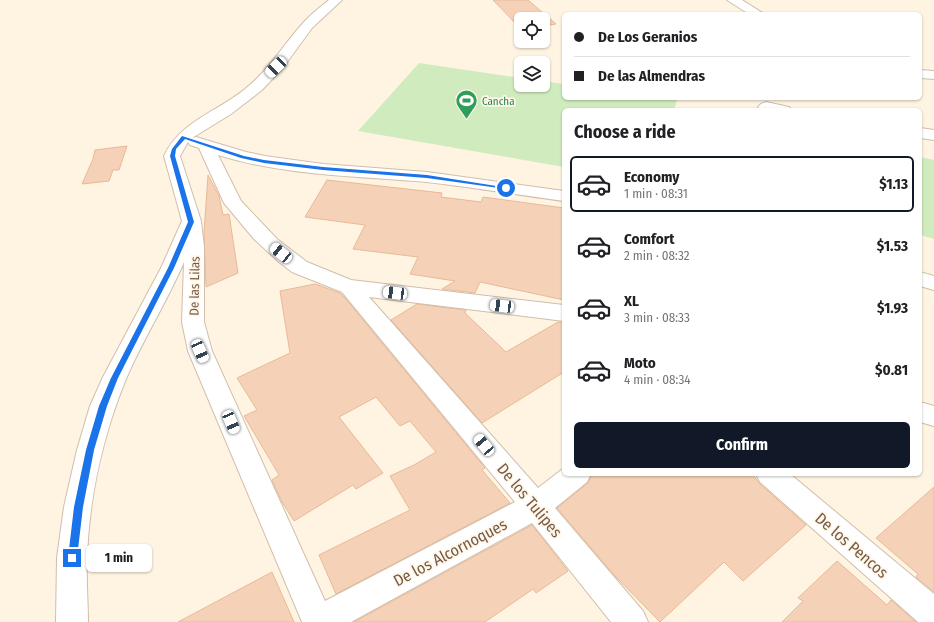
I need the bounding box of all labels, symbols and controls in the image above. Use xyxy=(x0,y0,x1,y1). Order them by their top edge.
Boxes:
map controls xyxy=(514,12,550,92)
button: locate xyxy=(514,12,550,48)
text: De Los Geranios xyxy=(598,28,697,46)
car xyxy=(263,54,289,80)
button: layers xyxy=(514,56,550,92)
text: De las Almendras xyxy=(598,67,705,85)
sports icon: Cancha xyxy=(453,88,479,121)
place label: Cancha xyxy=(482,95,515,108)
text: Choose a ride xyxy=(574,121,676,143)
icon: car xyxy=(576,166,612,202)
text: Economy xyxy=(624,168,679,186)
text: $1.13 xyxy=(879,175,908,193)
route start xyxy=(497,179,515,197)
text: 1 min · 08:31 xyxy=(624,186,688,201)
icon: car xyxy=(576,228,612,264)
text: Comfort xyxy=(624,230,675,248)
text: $1.53 xyxy=(877,237,908,255)
car xyxy=(268,241,294,265)
text: 2 min · 08:32 xyxy=(624,248,689,263)
street label: De las Lilas xyxy=(186,256,203,316)
car xyxy=(382,286,408,300)
icon: car xyxy=(576,290,612,326)
text: XL xyxy=(624,292,639,310)
car xyxy=(489,299,515,313)
text: $1.93 xyxy=(877,299,908,317)
text: 3 min · 08:33 xyxy=(624,310,690,325)
car xyxy=(190,338,210,364)
icon: car xyxy=(576,352,612,388)
text: Moto xyxy=(624,354,656,372)
text: $0.81 xyxy=(875,361,908,379)
text: 4 min · 08:34 xyxy=(624,372,691,387)
car xyxy=(221,409,241,435)
button: Confirm xyxy=(574,422,910,468)
car xyxy=(472,432,496,458)
street label: De los Tulipes xyxy=(493,459,566,541)
street label: De los Pencos xyxy=(811,509,892,582)
street label: De los Alcornoques xyxy=(390,514,510,590)
callout: 1 min xyxy=(86,544,152,572)
route end xyxy=(63,549,81,567)
text: 1 min xyxy=(105,550,133,565)

